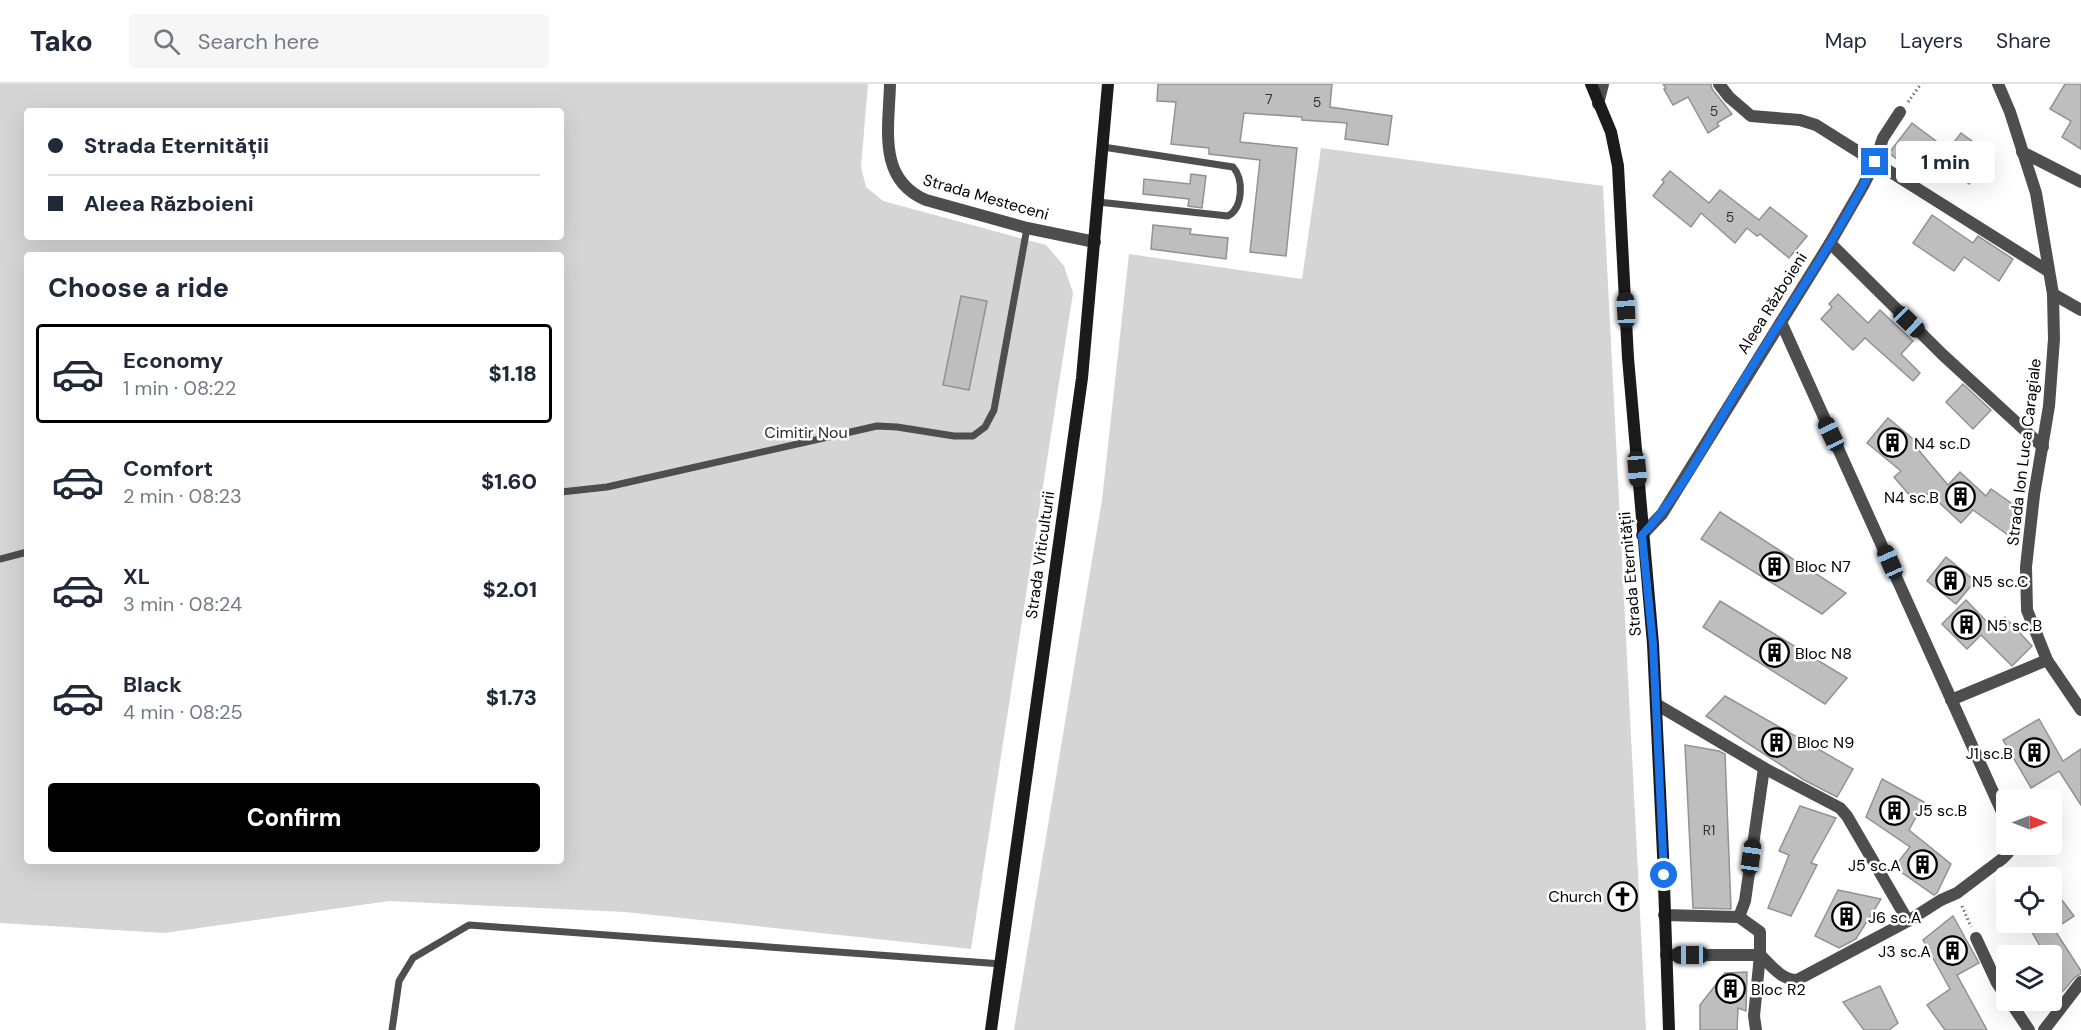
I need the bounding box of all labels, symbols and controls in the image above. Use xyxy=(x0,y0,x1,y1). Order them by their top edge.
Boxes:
search box xyxy=(129,14,549,68)
text: Tako xyxy=(30,23,93,60)
icon: search xyxy=(150,25,183,58)
text: Search here xyxy=(198,27,319,56)
text: Map xyxy=(1825,27,1867,55)
text: Layers xyxy=(1900,27,1963,55)
text: Share xyxy=(1996,27,2051,55)
house number: 7 xyxy=(1265,90,1273,108)
house number: 5 xyxy=(1313,93,1321,111)
house number: 5 xyxy=(1710,102,1718,120)
text: Strada Eternității xyxy=(84,131,269,160)
callout: 1 min xyxy=(1896,141,1995,183)
route end xyxy=(1861,148,1888,175)
text: 1 min xyxy=(1921,149,1970,175)
street label: Strada Mesteceni xyxy=(921,169,1051,225)
text: Aleea Războieni xyxy=(84,189,254,218)
house number: 5 xyxy=(1726,208,1734,226)
street label: Aleea Războieni xyxy=(1732,248,1812,358)
text: Choose a ride xyxy=(48,270,229,305)
car xyxy=(1616,292,1636,328)
car xyxy=(1890,303,1928,341)
text: Economy xyxy=(123,346,223,375)
icon: car xyxy=(51,347,105,401)
street label: Strada Ion Luca Caragiale xyxy=(2002,357,2046,547)
text: $1.18 xyxy=(489,359,537,388)
text: 1 min · 08:22 xyxy=(123,375,236,401)
car xyxy=(1815,414,1847,454)
park label: Cimitir Nou xyxy=(764,422,848,443)
building icon: N4 sc.D xyxy=(1877,427,1909,459)
place label: N4 sc.D xyxy=(1914,433,1970,454)
car xyxy=(1626,450,1648,488)
text: Comfort xyxy=(123,454,213,483)
icon: car xyxy=(51,455,105,509)
text: $1.60 xyxy=(481,467,537,496)
building icon: N4 sc.B xyxy=(1944,481,1976,513)
text: 2 min · 08:23 xyxy=(123,483,242,509)
place label: N4 sc.B xyxy=(1884,487,1939,508)
street label: Strada Viticulturii xyxy=(1021,490,1059,620)
street label: Strada Eternității xyxy=(1614,511,1646,637)
car xyxy=(1874,542,1906,582)
building icon: Bloc N7 xyxy=(1758,550,1790,582)
place label: Bloc N7 xyxy=(1795,556,1851,577)
text: XL xyxy=(123,562,150,591)
icon: car xyxy=(51,563,105,617)
building icon: N5 sc.C xyxy=(1935,565,1967,597)
place label: N5 sc.C xyxy=(1972,571,2028,592)
text: $2.01 xyxy=(483,575,537,604)
text: 3 min · 08:24 xyxy=(123,591,242,617)
building icon: N5 sc.B xyxy=(1950,609,1982,641)
place label: N5 sc.B xyxy=(1987,615,2042,636)
building icon: Bloc N8 xyxy=(1758,637,1790,669)
place label: Bloc N8 xyxy=(1795,643,1852,664)
text: Black xyxy=(123,670,182,699)
icon: car xyxy=(51,671,105,725)
text: $1.73 xyxy=(486,683,537,712)
text: 4 min · 08:25 xyxy=(123,699,243,725)
building icon: Bloc N9 xyxy=(1760,726,1792,758)
place label: Bloc N9 xyxy=(1797,732,1854,753)
building icon: J1 sc.B xyxy=(2018,737,2050,769)
place label: J1 sc.B xyxy=(1966,743,2013,764)
button: Confirm xyxy=(48,783,540,852)
north arrow xyxy=(1996,789,2062,855)
map controls xyxy=(1996,789,2062,1011)
building icon: J5 sc.B xyxy=(1878,794,1910,826)
place label: J5 sc.B xyxy=(1915,800,1967,821)
house number: R1 xyxy=(1703,821,1715,839)
car xyxy=(1740,838,1762,876)
building icon: J5 sc.A xyxy=(1906,849,1938,881)
place label: J5 sc.A xyxy=(1848,855,1901,876)
route start xyxy=(1650,861,1677,888)
button: locate xyxy=(1996,867,2062,933)
church icon: Church xyxy=(1607,880,1639,912)
place label: Church xyxy=(1548,886,1602,907)
building icon: J6 sc.A xyxy=(1831,901,1863,933)
place label: J6 sc.A xyxy=(1868,907,1922,928)
building icon: J3 sc.A xyxy=(1936,935,1968,967)
place label: J3 sc.A xyxy=(1878,941,1931,962)
button: layers xyxy=(1996,945,2062,1011)
car xyxy=(1672,946,1708,964)
building icon: Bloc R2 xyxy=(1714,973,1746,1005)
place label: Bloc R2 xyxy=(1751,979,1806,1000)

